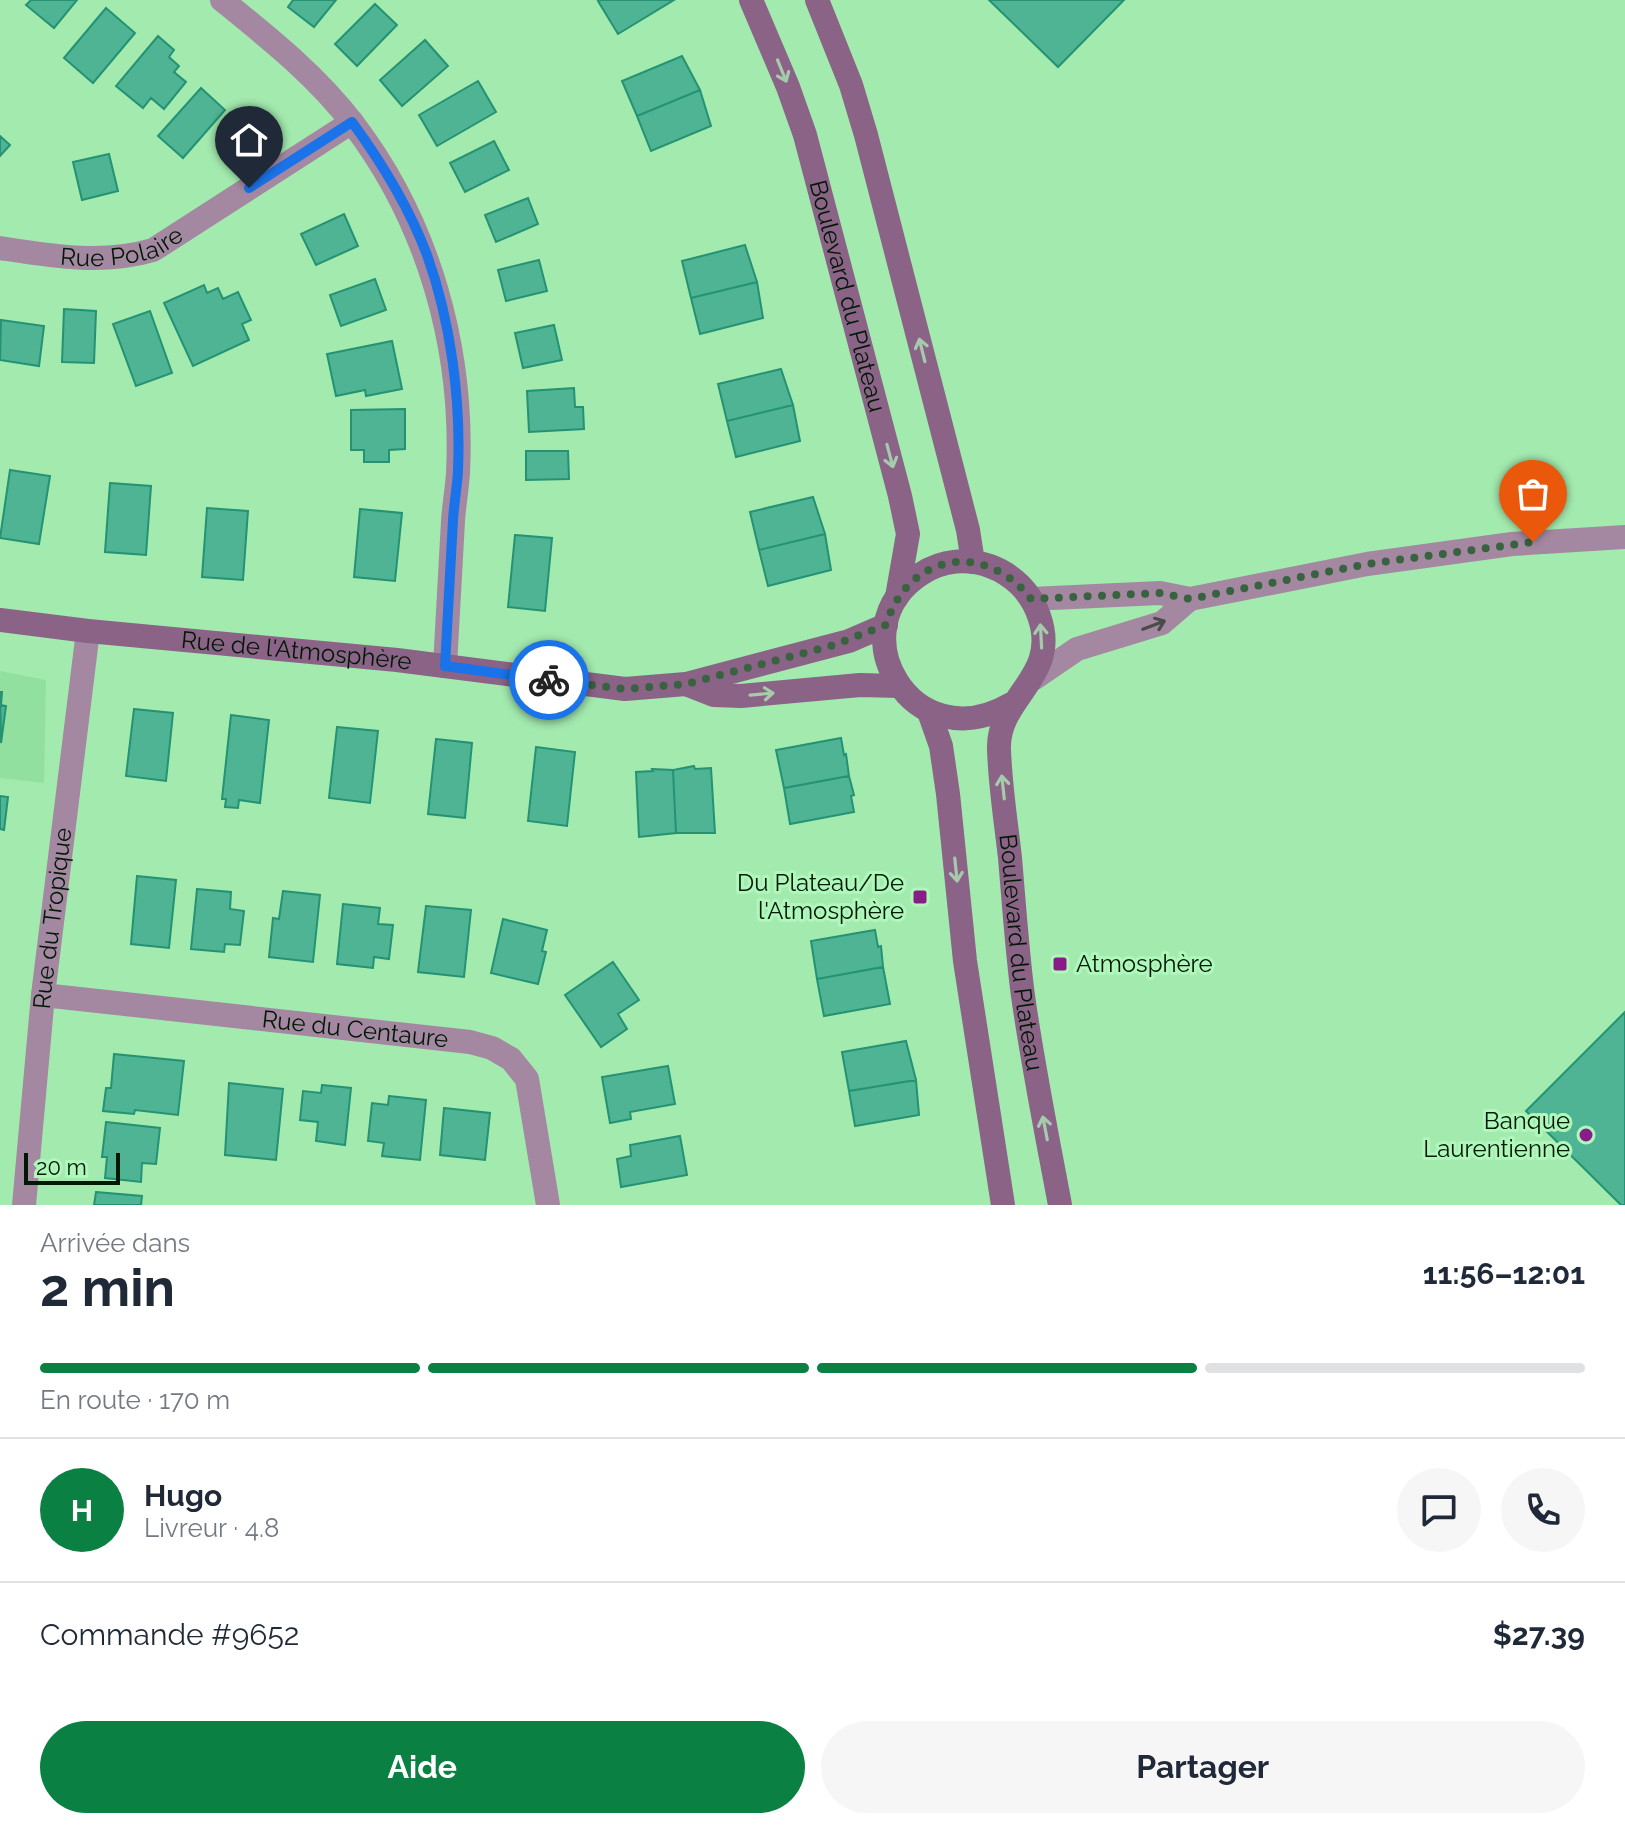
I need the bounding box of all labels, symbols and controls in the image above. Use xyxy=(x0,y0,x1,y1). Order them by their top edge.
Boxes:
one-way arrow xyxy=(776,59,790,83)
pin xyxy=(215,106,283,188)
icon: home xyxy=(227,118,271,162)
street label: Boulevard du Plateau xyxy=(803,177,892,415)
street label: Rue Polaire xyxy=(59,220,188,272)
one-way arrow xyxy=(913,337,928,363)
one-way arrow xyxy=(883,443,898,469)
pin xyxy=(1499,460,1567,542)
icon: bag xyxy=(1511,472,1555,516)
one-way arrow xyxy=(1141,617,1166,631)
one-way arrow xyxy=(1034,623,1049,650)
street label: Rue de l'Atmosphère xyxy=(180,625,413,676)
courier xyxy=(509,640,589,720)
icon: bike xyxy=(527,658,571,702)
one-way arrow xyxy=(748,687,775,702)
one-way arrow xyxy=(995,774,1010,801)
street label: Rue du Tropique xyxy=(27,826,78,1010)
street label: Boulevard du Plateau xyxy=(993,832,1050,1073)
one-way arrow xyxy=(948,856,963,883)
place label: Du Plateau/De l'Atmosphère xyxy=(737,868,904,925)
marker: Du Plateau/De l'Atmosphère xyxy=(911,888,929,906)
place label: Atmosphère xyxy=(1076,949,1213,978)
marker: Atmosphère xyxy=(1051,955,1069,973)
street label: Rue du Centaure xyxy=(260,1004,450,1054)
place label: Banque Laurentienne xyxy=(1423,1106,1570,1163)
one-way arrow xyxy=(1037,1116,1052,1142)
marker: Banque Laurentienne xyxy=(1577,1126,1595,1144)
scale bar xyxy=(24,1149,120,1185)
text: 20 m xyxy=(36,1154,87,1180)
text: Arrivée dans xyxy=(40,1228,190,1258)
text: 11:56–12:01 xyxy=(1423,1256,1585,1291)
text: 2 min xyxy=(40,1257,175,1318)
text: En route · 170 m xyxy=(40,1385,230,1415)
button: chat xyxy=(1397,1468,1481,1552)
button: phone xyxy=(1501,1468,1585,1552)
text: Hugo xyxy=(144,1478,222,1513)
text: H xyxy=(71,1493,93,1528)
text: Livreur · 4.8 xyxy=(144,1513,279,1543)
text: Commande #9652 xyxy=(40,1617,299,1652)
text: $27.39 xyxy=(1493,1617,1585,1652)
button: Aide xyxy=(40,1721,805,1813)
button: Partager xyxy=(821,1721,1585,1813)

